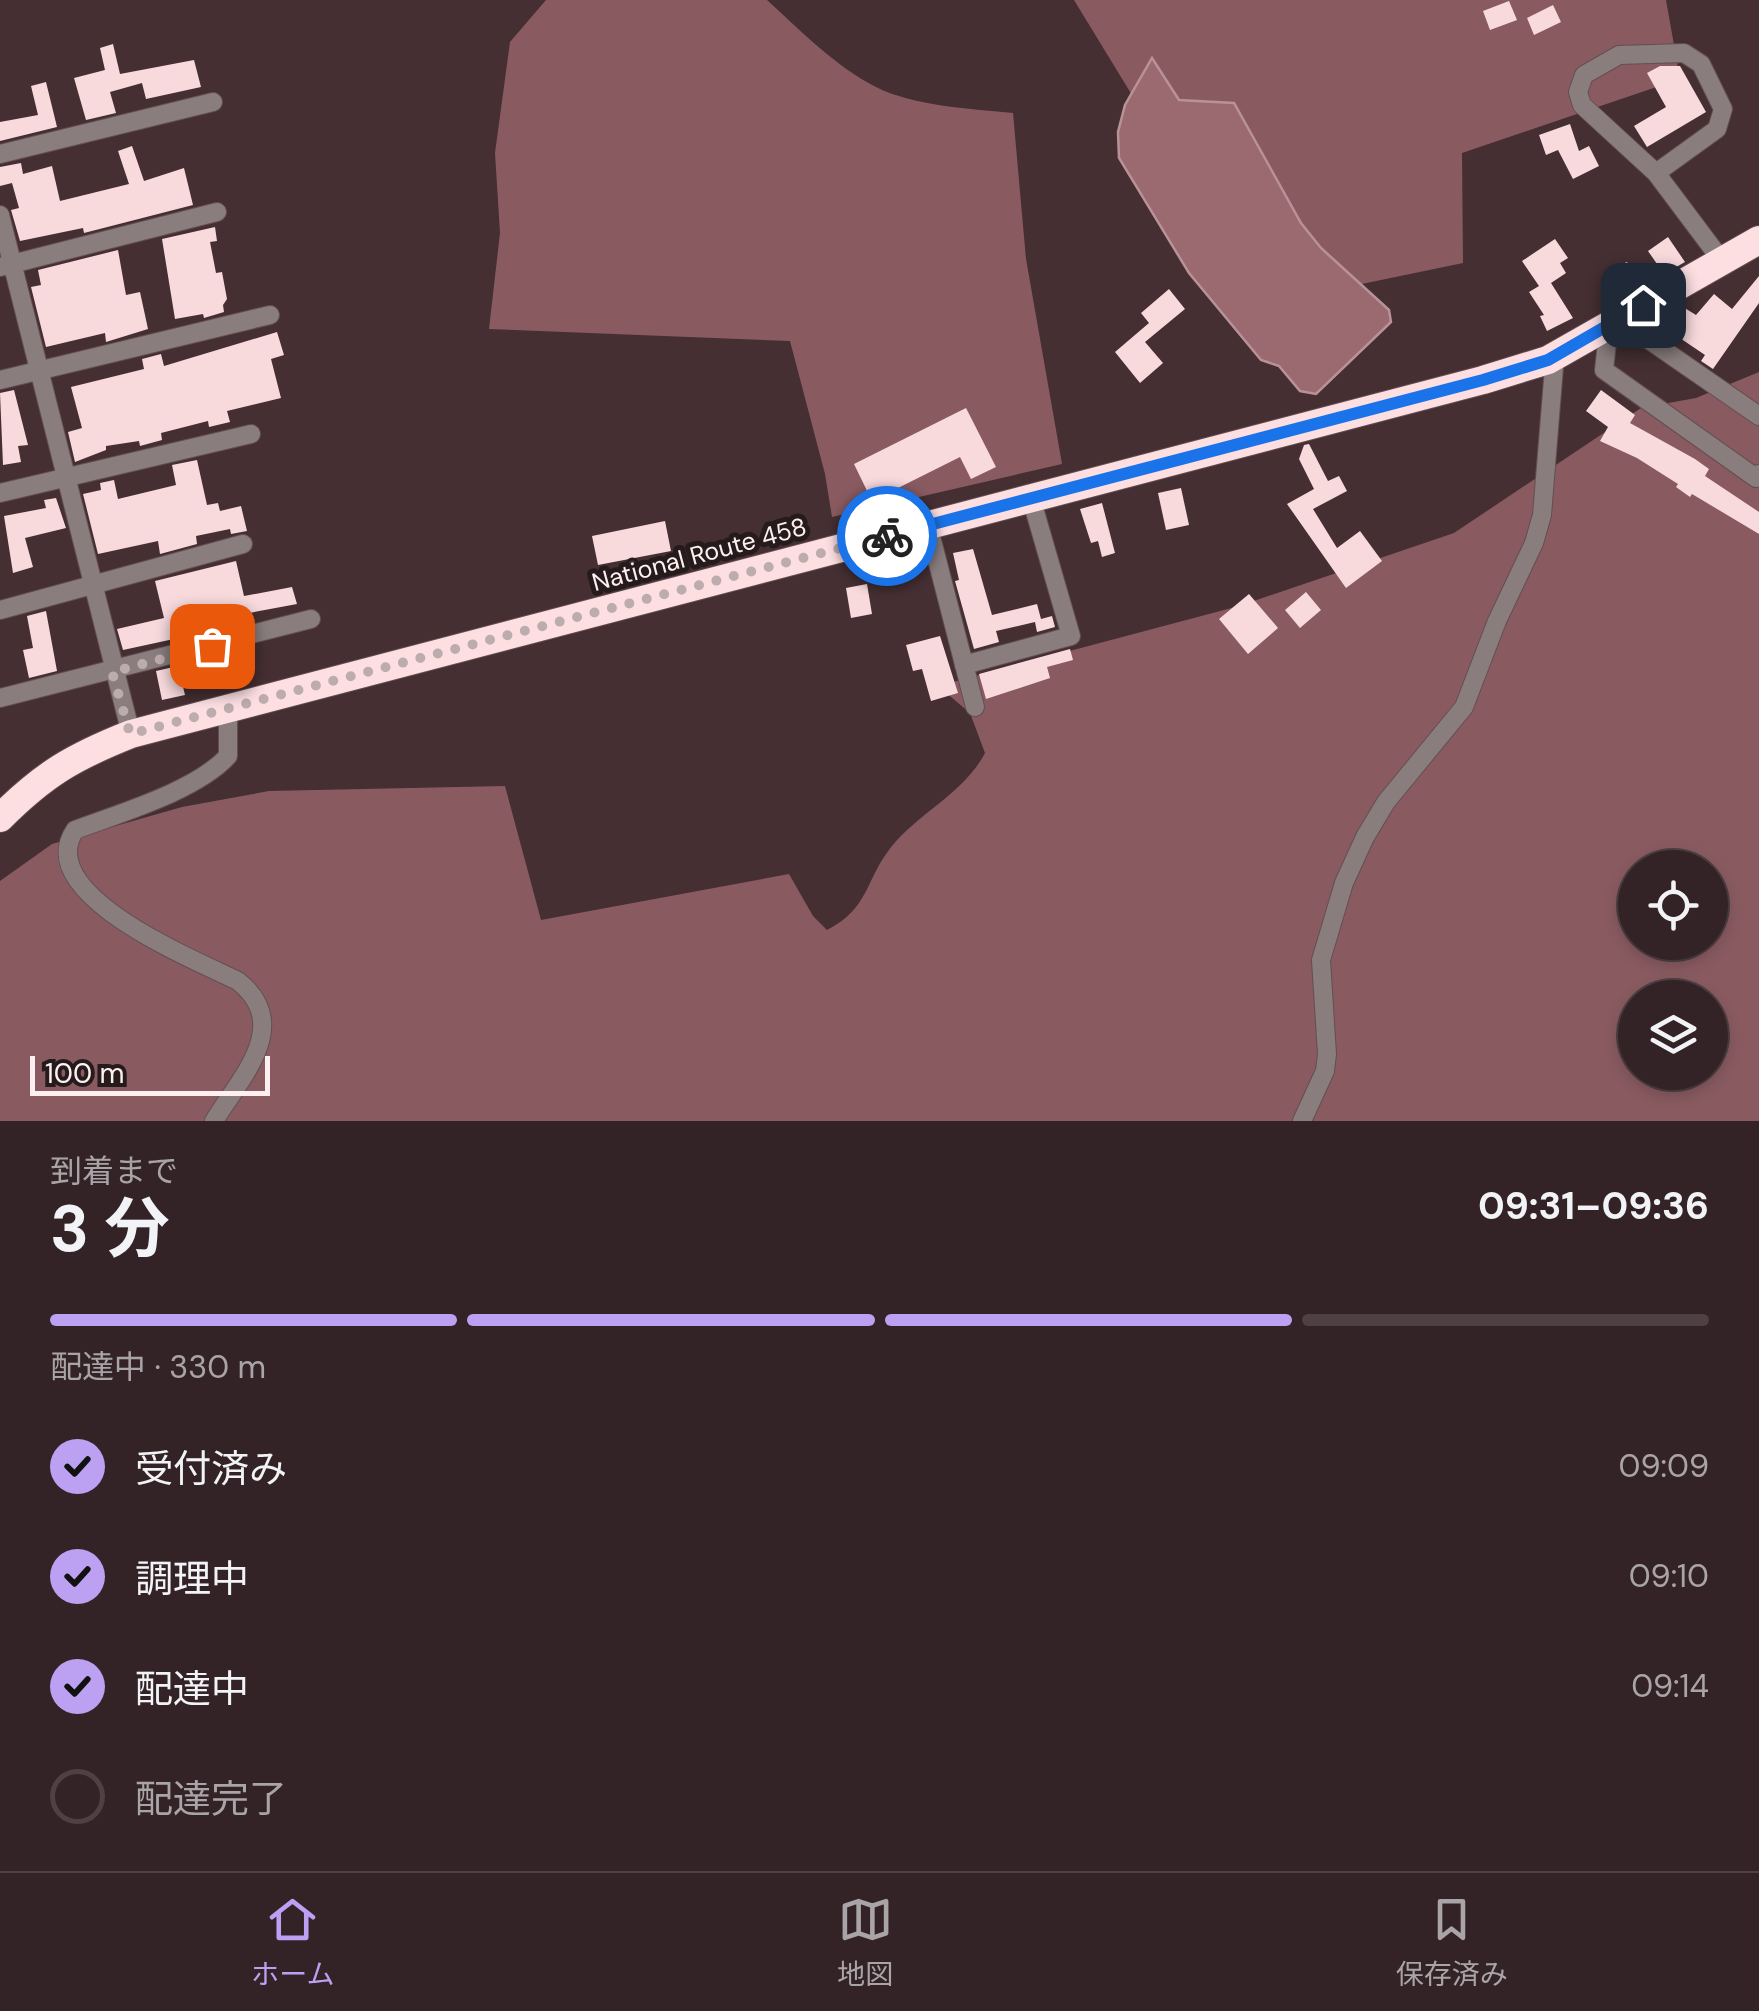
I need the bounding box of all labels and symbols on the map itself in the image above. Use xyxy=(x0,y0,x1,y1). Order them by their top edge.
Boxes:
pin xyxy=(1601,263,1686,348)
courier xyxy=(837,486,937,586)
street label: National Route 458 xyxy=(588,510,810,599)
pin xyxy=(170,604,255,689)
scale bar xyxy=(30,1051,270,1096)

